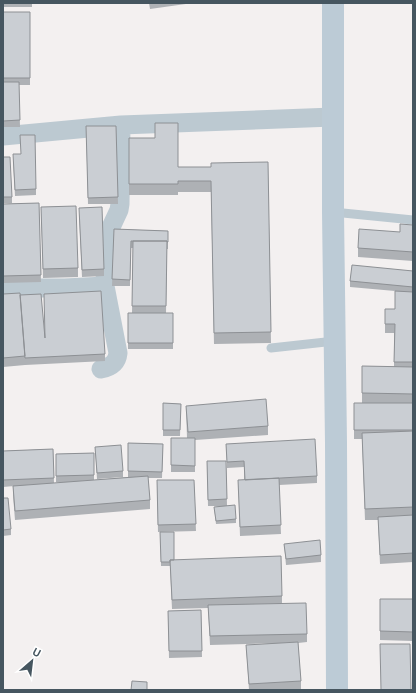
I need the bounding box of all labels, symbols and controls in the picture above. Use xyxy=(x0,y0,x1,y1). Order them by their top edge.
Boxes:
north arrow xyxy=(12,641,52,681)
text: U xyxy=(30,645,43,659)

